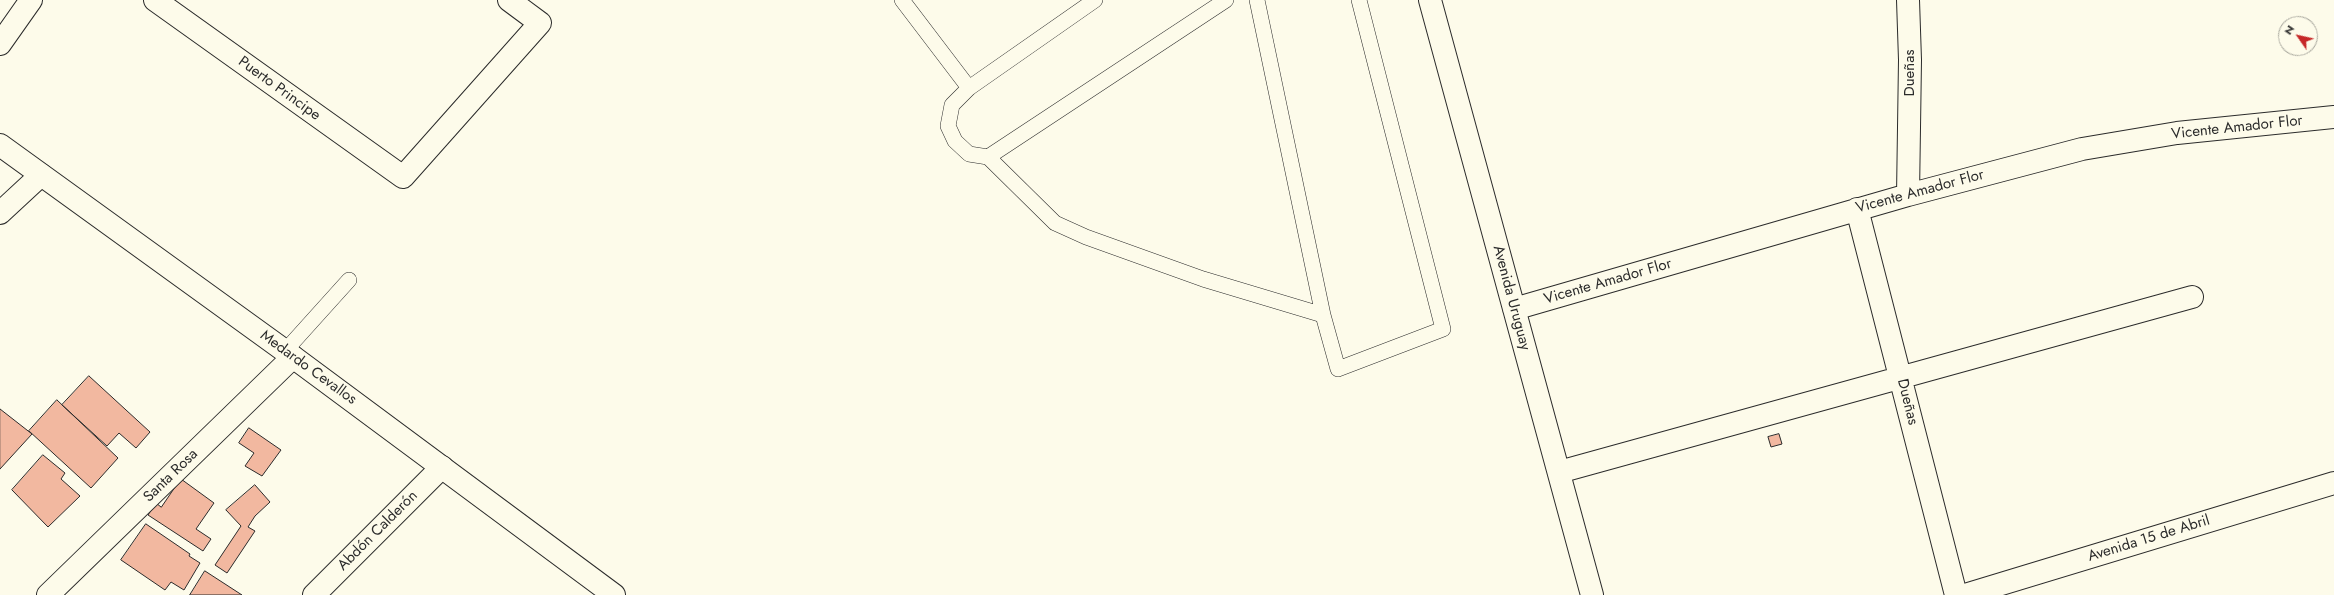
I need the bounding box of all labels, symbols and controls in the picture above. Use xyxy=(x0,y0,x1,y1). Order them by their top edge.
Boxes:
north arrow xyxy=(2278,16,2318,56)
text: N xyxy=(2280,22,2298,38)
street label: Dueñas xyxy=(1901,50,1919,96)
street label: Puerto Principe xyxy=(234,53,324,125)
street label: Vicente Amador Flor xyxy=(2170,112,2304,144)
street label: Vicente Amador Flor xyxy=(1854,166,1986,218)
street label: Avenida Uruguay xyxy=(1488,244,1534,352)
street label: Vicente Amador Flor xyxy=(1542,255,1674,309)
street label: Medardo Cevallos xyxy=(256,327,360,409)
street label: Dueñas xyxy=(1893,377,1921,427)
street label: Santa Rosa xyxy=(140,446,202,506)
street label: Abdón Calderón xyxy=(334,487,422,575)
street label: Avenida 15 de Abril xyxy=(2086,512,2212,566)

